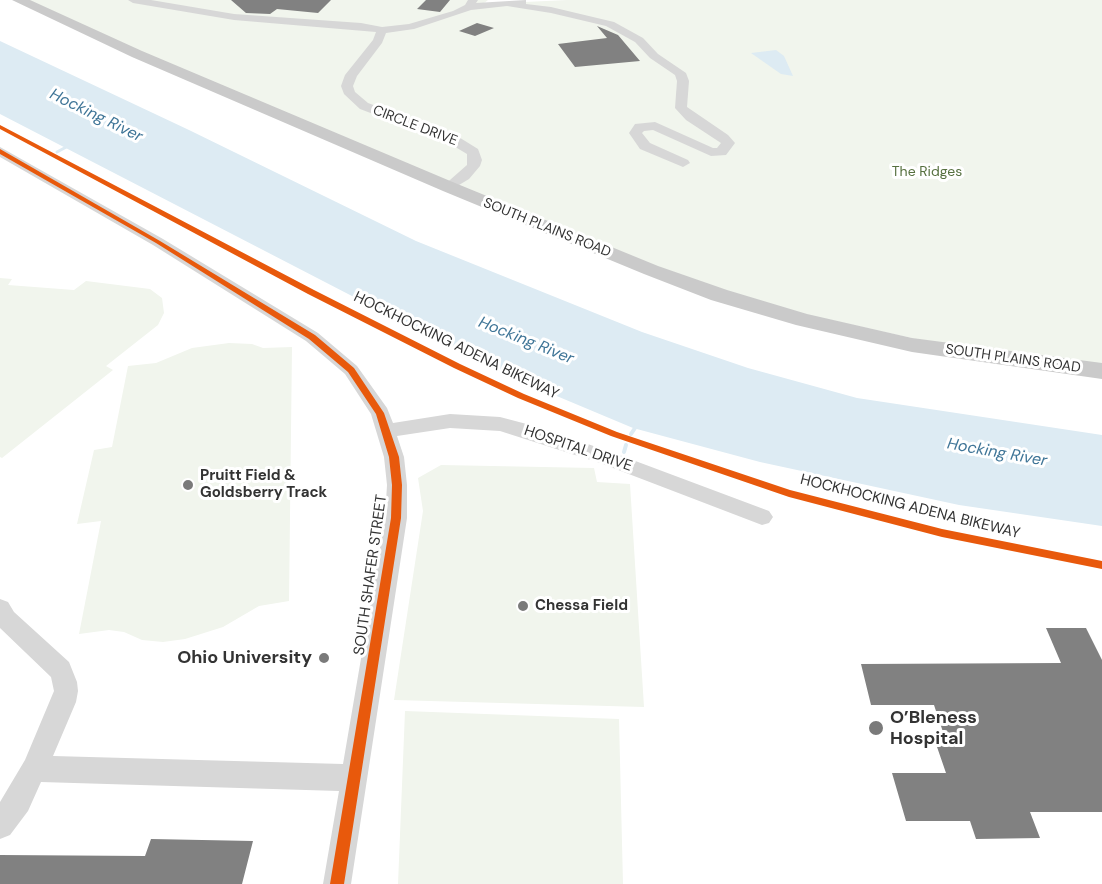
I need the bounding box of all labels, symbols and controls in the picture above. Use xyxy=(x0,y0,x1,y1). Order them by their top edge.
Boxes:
water label: Hocking River xyxy=(46,85,146,147)
street label: CIRCLE DRIVE xyxy=(370,102,460,150)
park label: The Ridges xyxy=(892,164,962,180)
street label: SOUTH PLAINS ROAD xyxy=(481,195,613,261)
street label: HOCKHOCKING ADENA BIKEWAY xyxy=(351,288,561,404)
water label: Hocking River xyxy=(476,313,576,369)
street label: SOUTH PLAINS ROAD xyxy=(944,341,1082,377)
street label: HOSPITAL DRIVE xyxy=(522,422,634,476)
water label: Hocking River xyxy=(946,435,1048,471)
place label: Pruitt Field & Goldsberry Track xyxy=(200,467,327,502)
street label: HOCKHOCKING ADENA BIKEWAY xyxy=(798,471,1022,543)
marker: Pruitt Field & Goldsberry Track xyxy=(181,478,195,492)
street label: SOUTH SHAFER STREET xyxy=(351,493,391,657)
place label: Chessa Field xyxy=(535,597,628,615)
marker: Chessa Field xyxy=(516,599,530,613)
place label: Ohio University xyxy=(177,647,312,669)
marker: Ohio University xyxy=(317,651,331,665)
place label: O’Bleness Hospital xyxy=(890,707,977,750)
marker: O’Bleness Hospital xyxy=(867,719,885,737)

